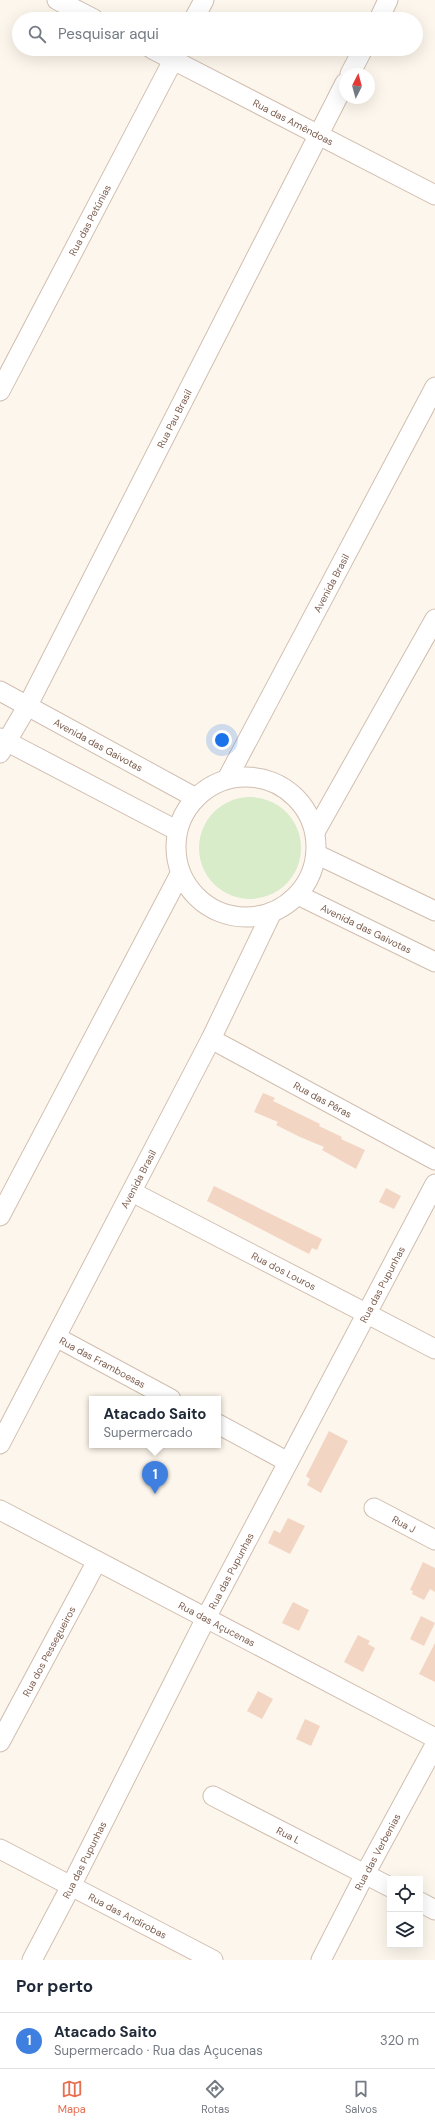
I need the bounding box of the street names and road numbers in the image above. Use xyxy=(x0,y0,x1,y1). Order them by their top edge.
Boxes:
street label: Rua das Amêndoas xyxy=(251,96,336,148)
street label: Rua das Petúnias xyxy=(66,182,113,258)
street label: Rua Pau Brasil xyxy=(154,387,194,450)
street label: Avenida Brasil xyxy=(310,551,352,614)
street label: Avenida das Gaivotas xyxy=(52,715,145,774)
street label: Avenida das Gaivotas xyxy=(319,901,414,956)
street label: Rua das Pêras xyxy=(291,1078,354,1120)
street label: Avenida Brasil xyxy=(118,1147,159,1210)
street label: Rua das Pupunhas xyxy=(357,1244,408,1325)
street label: Rua dos Louros xyxy=(249,1249,318,1293)
street label: Rua das Framboesas xyxy=(57,1334,148,1391)
street label: Rua J xyxy=(390,1512,418,1535)
street label: Rua das Pupunhas xyxy=(205,1530,256,1611)
street label: Rua das Açucenas xyxy=(176,1598,258,1649)
street label: Rua dos Pessegueiros xyxy=(19,1604,78,1699)
street label: Rua das Verbenias xyxy=(351,1811,403,1892)
street label: Rua das Pupunhas xyxy=(59,1819,109,1901)
street label: Rua L xyxy=(274,1823,303,1846)
street label: Rua das Andirobas xyxy=(86,1890,169,1941)

